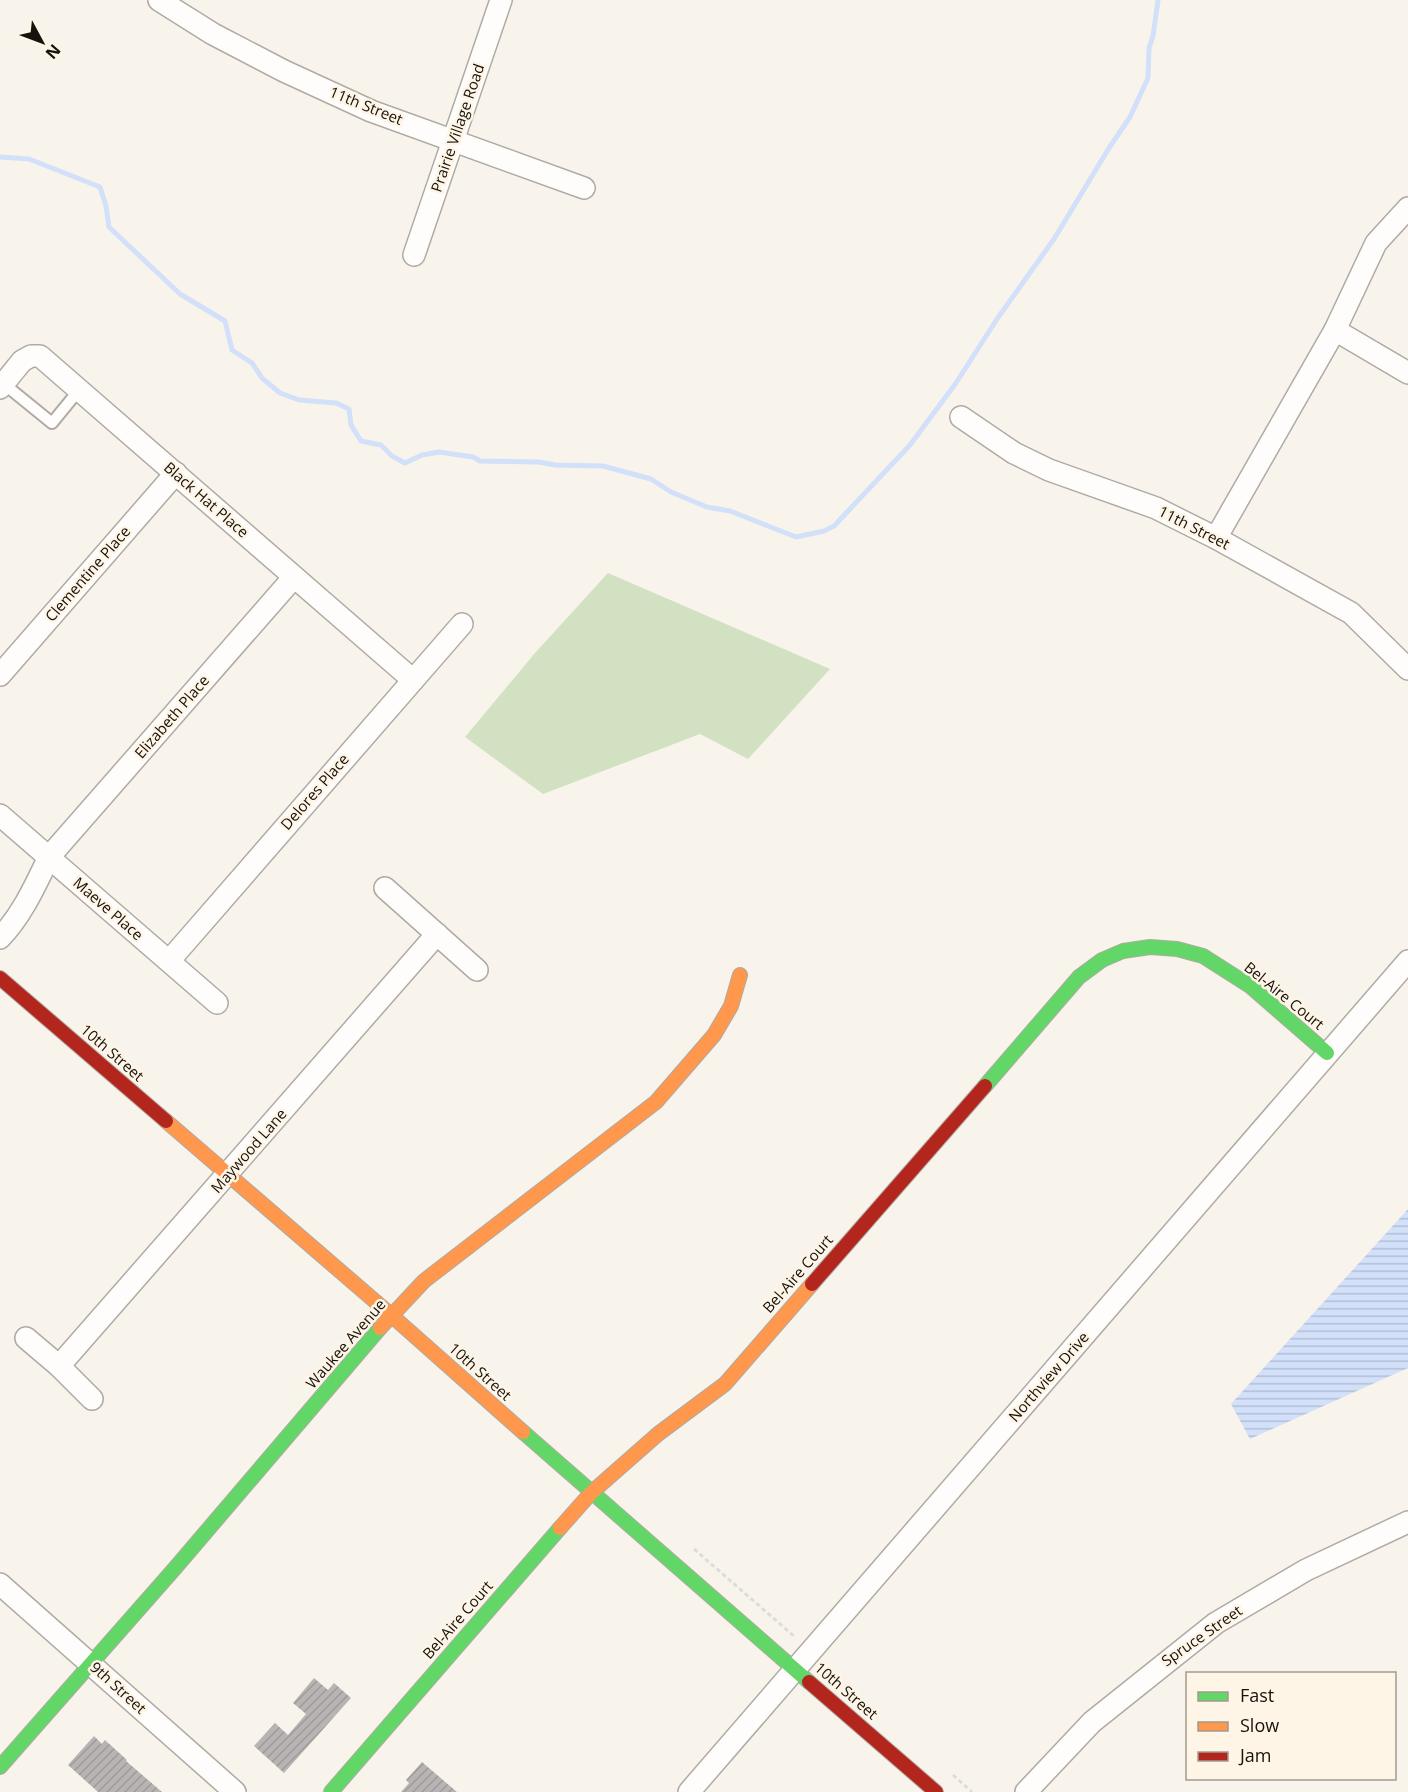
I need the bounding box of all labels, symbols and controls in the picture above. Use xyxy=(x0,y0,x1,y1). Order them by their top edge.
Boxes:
north arrow xyxy=(12,12,72,72)
text: N xyxy=(41,40,66,64)
street label: Prairie Village Road xyxy=(426,61,488,194)
street label: 11th Street xyxy=(327,81,406,129)
street label: Black Hat Place xyxy=(160,457,253,542)
street label: 11th Street xyxy=(1155,501,1234,554)
street label: Clementine Place xyxy=(40,521,134,625)
street label: Elizabeth Place xyxy=(130,671,213,762)
street label: Delores Place xyxy=(276,749,353,834)
street label: Maeve Place xyxy=(69,872,148,944)
street label: Bel-Aire Court xyxy=(1240,957,1329,1034)
street label: 10th Street xyxy=(77,1019,148,1085)
street label: Maywood Lane xyxy=(206,1104,291,1197)
street label: Bel-Aire Court xyxy=(758,1230,837,1317)
street label: Waukee Avenue xyxy=(301,1294,390,1392)
street label: Northview Drive xyxy=(1004,1327,1093,1426)
street label: 10th Street xyxy=(445,1338,516,1405)
street label: Bel-Aire Court xyxy=(418,1576,497,1663)
street label: Spruce Street xyxy=(1157,1600,1246,1670)
street label: 9th Street xyxy=(86,1657,151,1718)
street label: 10th Street xyxy=(811,1657,882,1723)
legend xyxy=(1186,1672,1396,1780)
text: Fast xyxy=(1240,1683,1274,1707)
text: Slow xyxy=(1240,1713,1279,1737)
text: Jam xyxy=(1238,1743,1272,1767)

